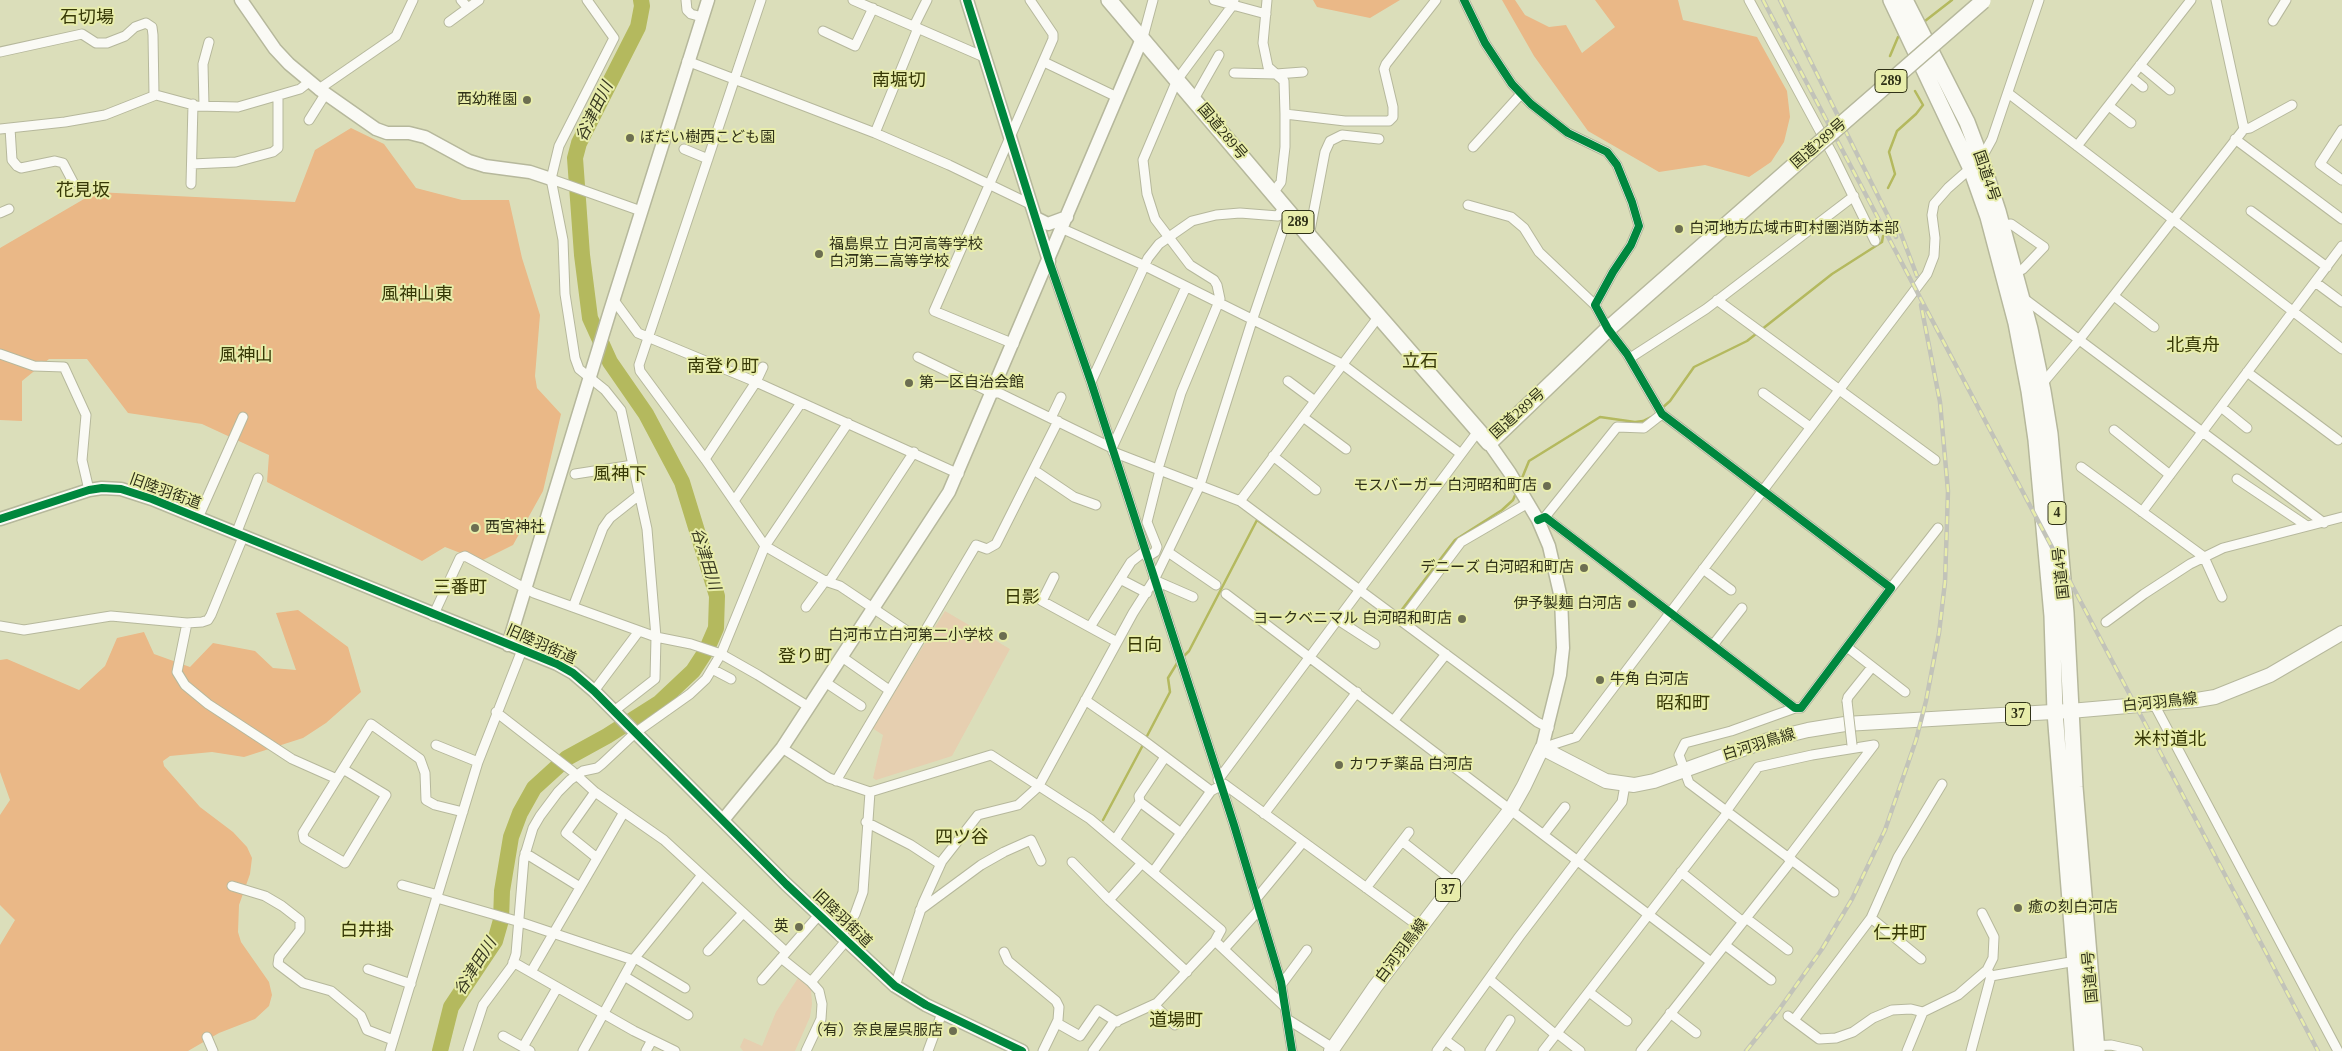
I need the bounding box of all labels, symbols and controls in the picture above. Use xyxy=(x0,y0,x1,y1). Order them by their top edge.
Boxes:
district label: 石切場 xyxy=(60,7,114,29)
district label: 南堀切 xyxy=(872,70,926,92)
road number: 289 xyxy=(1875,70,1907,92)
water label: 谷津田川 xyxy=(572,79,618,145)
place label: 西幼稚園 xyxy=(457,91,517,109)
marker: 西幼稚園 xyxy=(521,94,533,106)
street label: 国道289号 xyxy=(1193,100,1251,164)
street label: 国道289号 xyxy=(1788,115,1850,173)
place label: ぼだい樹西こども園 xyxy=(640,129,775,147)
marker: ぼだい樹西こども園 xyxy=(624,132,636,144)
street label: 国道4号 xyxy=(1969,148,2003,204)
district label: 花見坂 xyxy=(56,180,110,202)
road number: 289 xyxy=(1282,210,1314,233)
place label: 白河地方広域市町村圏消防本部 xyxy=(1689,220,1899,238)
marker: 白河地方広域市町村圏消防本部 xyxy=(1673,223,1685,235)
place label: 福島県立 白河高等学校 白河第二高等学校 xyxy=(829,236,983,271)
marker: 福島県立 白河高等学校 白河第二高等学校 xyxy=(813,248,825,260)
district label: 風神山東 xyxy=(381,284,453,306)
district label: 北真舟 xyxy=(2166,335,2220,357)
district label: 風神山 xyxy=(219,345,273,367)
district label: 立石 xyxy=(1402,351,1438,373)
district label: 南登り町 xyxy=(687,356,759,378)
place label: 第一区自治会館 xyxy=(919,374,1024,392)
marker: 第一区自治会館 xyxy=(903,377,915,389)
street label: 国道289号 xyxy=(1487,385,1549,443)
district label: 風神下 xyxy=(593,464,647,486)
street label: 旧陸羽街道 xyxy=(127,471,203,513)
place label: モスバーガー 白河昭和町店 xyxy=(1353,477,1537,495)
marker: モスバーガー 白河昭和町店 xyxy=(1541,480,1553,492)
road number: 4 xyxy=(2048,502,2066,524)
place label: 西宮神社 xyxy=(485,519,545,537)
marker: 西宮神社 xyxy=(469,522,481,534)
water label: 谷津田川 xyxy=(686,526,724,592)
street label: 国道4号 xyxy=(2050,546,2074,600)
place label: デニーズ 白河昭和町店 xyxy=(1420,559,1574,577)
marker: デニーズ 白河昭和町店 xyxy=(1578,562,1590,574)
district label: 三番町 xyxy=(433,577,487,599)
district label: 日影 xyxy=(1004,587,1040,609)
place label: 伊予製麺 白河店 xyxy=(1513,595,1622,613)
marker: 伊予製麺 白河店 xyxy=(1626,598,1638,610)
place label: ヨークベニマル 白河昭和町店 xyxy=(1253,610,1452,628)
marker: ヨークベニマル 白河昭和町店 xyxy=(1456,613,1468,625)
street label: 旧陸羽街道 xyxy=(503,622,579,668)
place label: 白河市立白河第二小学校 xyxy=(828,627,993,645)
marker: 白河市立白河第二小学校 xyxy=(997,630,1009,642)
district label: 日向 xyxy=(1126,635,1162,657)
district label: 登り町 xyxy=(778,646,832,668)
place label: 牛角 白河店 xyxy=(1610,671,1689,689)
marker: 牛角 白河店 xyxy=(1594,674,1606,686)
street label: 白河羽鳥線 xyxy=(2122,690,2198,716)
district label: 昭和町 xyxy=(1656,693,1710,715)
road number: 37 xyxy=(2006,702,2030,726)
street label: 白河羽鳥線 xyxy=(1721,725,1797,765)
district label: 米村道北 xyxy=(2134,729,2206,751)
place label: カワチ薬品 白河店 xyxy=(1349,756,1473,774)
marker: カワチ薬品 白河店 xyxy=(1333,759,1345,771)
district label: 四ツ谷 xyxy=(935,827,989,849)
road number: 37 xyxy=(1436,878,1460,902)
street label: 旧陸羽街道 xyxy=(809,886,875,952)
place label: 癒の刻白河店 xyxy=(2028,899,2118,917)
marker: 癒の刻白河店 xyxy=(2012,902,2024,914)
street label: 白河羽鳥線 xyxy=(1372,916,1432,986)
place label: 英 xyxy=(774,918,789,936)
district label: 白井掛 xyxy=(340,920,394,942)
marker: 英 xyxy=(793,921,805,933)
district label: 仁井町 xyxy=(1873,923,1927,945)
water label: 谷津田川 xyxy=(451,935,501,999)
street label: 国道4号 xyxy=(2080,950,2102,1004)
district label: 道場町 xyxy=(1149,1010,1203,1032)
place label: （有）奈良屋呉服店 xyxy=(808,1022,943,1040)
marker: （有）奈良屋呉服店 xyxy=(947,1025,959,1037)

